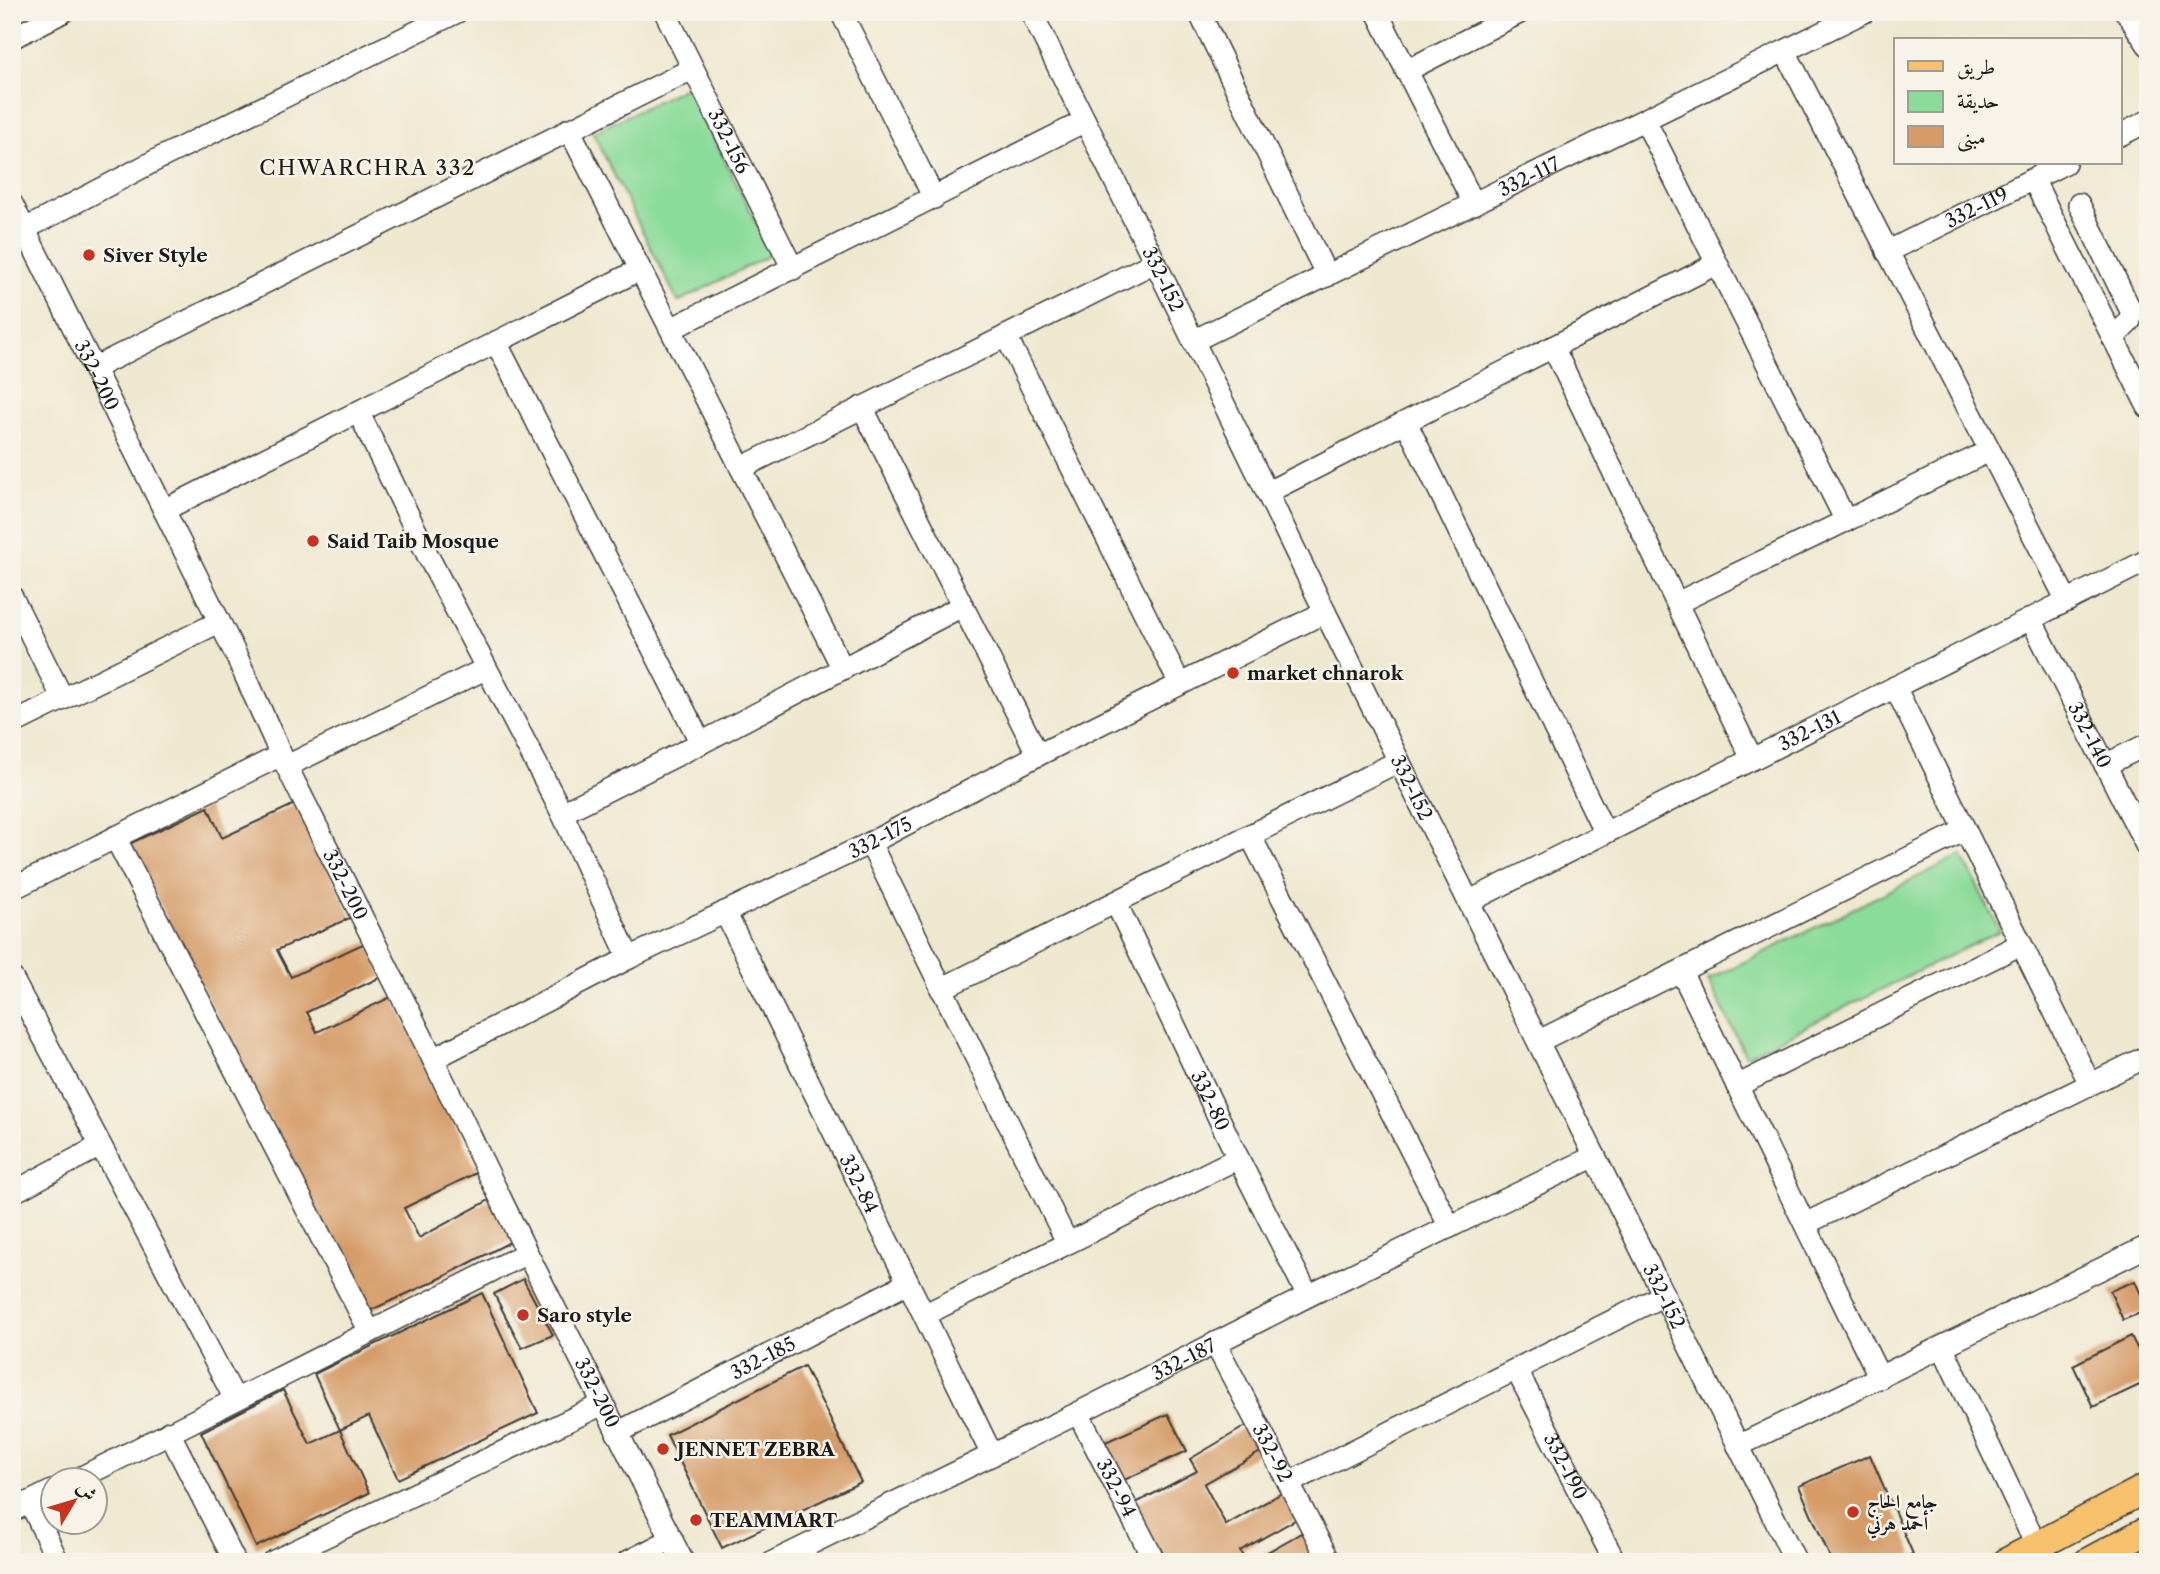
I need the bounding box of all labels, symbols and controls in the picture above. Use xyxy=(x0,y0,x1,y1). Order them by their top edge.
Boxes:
legend xyxy=(1894,38,2122,164)
text: طريق xyxy=(1957,54,1995,80)
text: حديقة xyxy=(1957,88,2000,114)
street label: 332-156 xyxy=(703,105,755,177)
text: مبنى xyxy=(1957,124,1986,152)
street label: 332-117 xyxy=(1494,152,1564,202)
district label: CHWARCHRA 332 xyxy=(259,155,477,180)
street label: 332-119 xyxy=(1941,182,2012,233)
street label: 332-152 xyxy=(1137,243,1188,316)
place label: Siver Style xyxy=(103,244,208,267)
marker: Siver Style xyxy=(81,247,97,263)
street label: 332-200 xyxy=(69,336,124,414)
place label: Said Taib Mosque xyxy=(327,530,499,553)
marker: Said Taib Mosque xyxy=(305,533,321,549)
place label: market chnarok xyxy=(1247,662,1404,685)
marker: market chnarok xyxy=(1225,665,1241,681)
street label: 332-140 xyxy=(2063,698,2116,772)
street label: 332-131 xyxy=(1775,705,1845,756)
street label: 332-152 xyxy=(1386,751,1437,824)
street label: 332-175 xyxy=(845,812,916,864)
street label: 332-200 xyxy=(318,846,372,924)
street label: 332-80 xyxy=(1186,1067,1234,1135)
street label: 332-84 xyxy=(834,1151,883,1217)
street label: 332-152 xyxy=(1638,1260,1690,1333)
place label: Saro style xyxy=(537,1304,632,1327)
marker: Saro style xyxy=(515,1307,531,1323)
street label: 332-185 xyxy=(727,1332,799,1385)
street label: 332-187 xyxy=(1148,1334,1220,1386)
street label: 332-200 xyxy=(570,1354,624,1432)
street label: 332-92 xyxy=(1247,1420,1297,1486)
street label: 332-190 xyxy=(1539,1429,1592,1504)
place label: JENNET ZEBRA xyxy=(674,1438,836,1461)
marker: JENNET ZEBRA xyxy=(655,1441,671,1457)
street label: 332-94 xyxy=(1092,1455,1141,1521)
north arrow xyxy=(38,1466,108,1536)
text: ش xyxy=(72,1476,102,1505)
place label: جامع الحاج أحمد هرني xyxy=(1866,1490,1937,1539)
marker: جامع الحاج أحمد هرني xyxy=(1845,1504,1861,1520)
place label: TEAMMART xyxy=(710,1509,837,1532)
marker: TEAMMART xyxy=(688,1512,704,1528)

